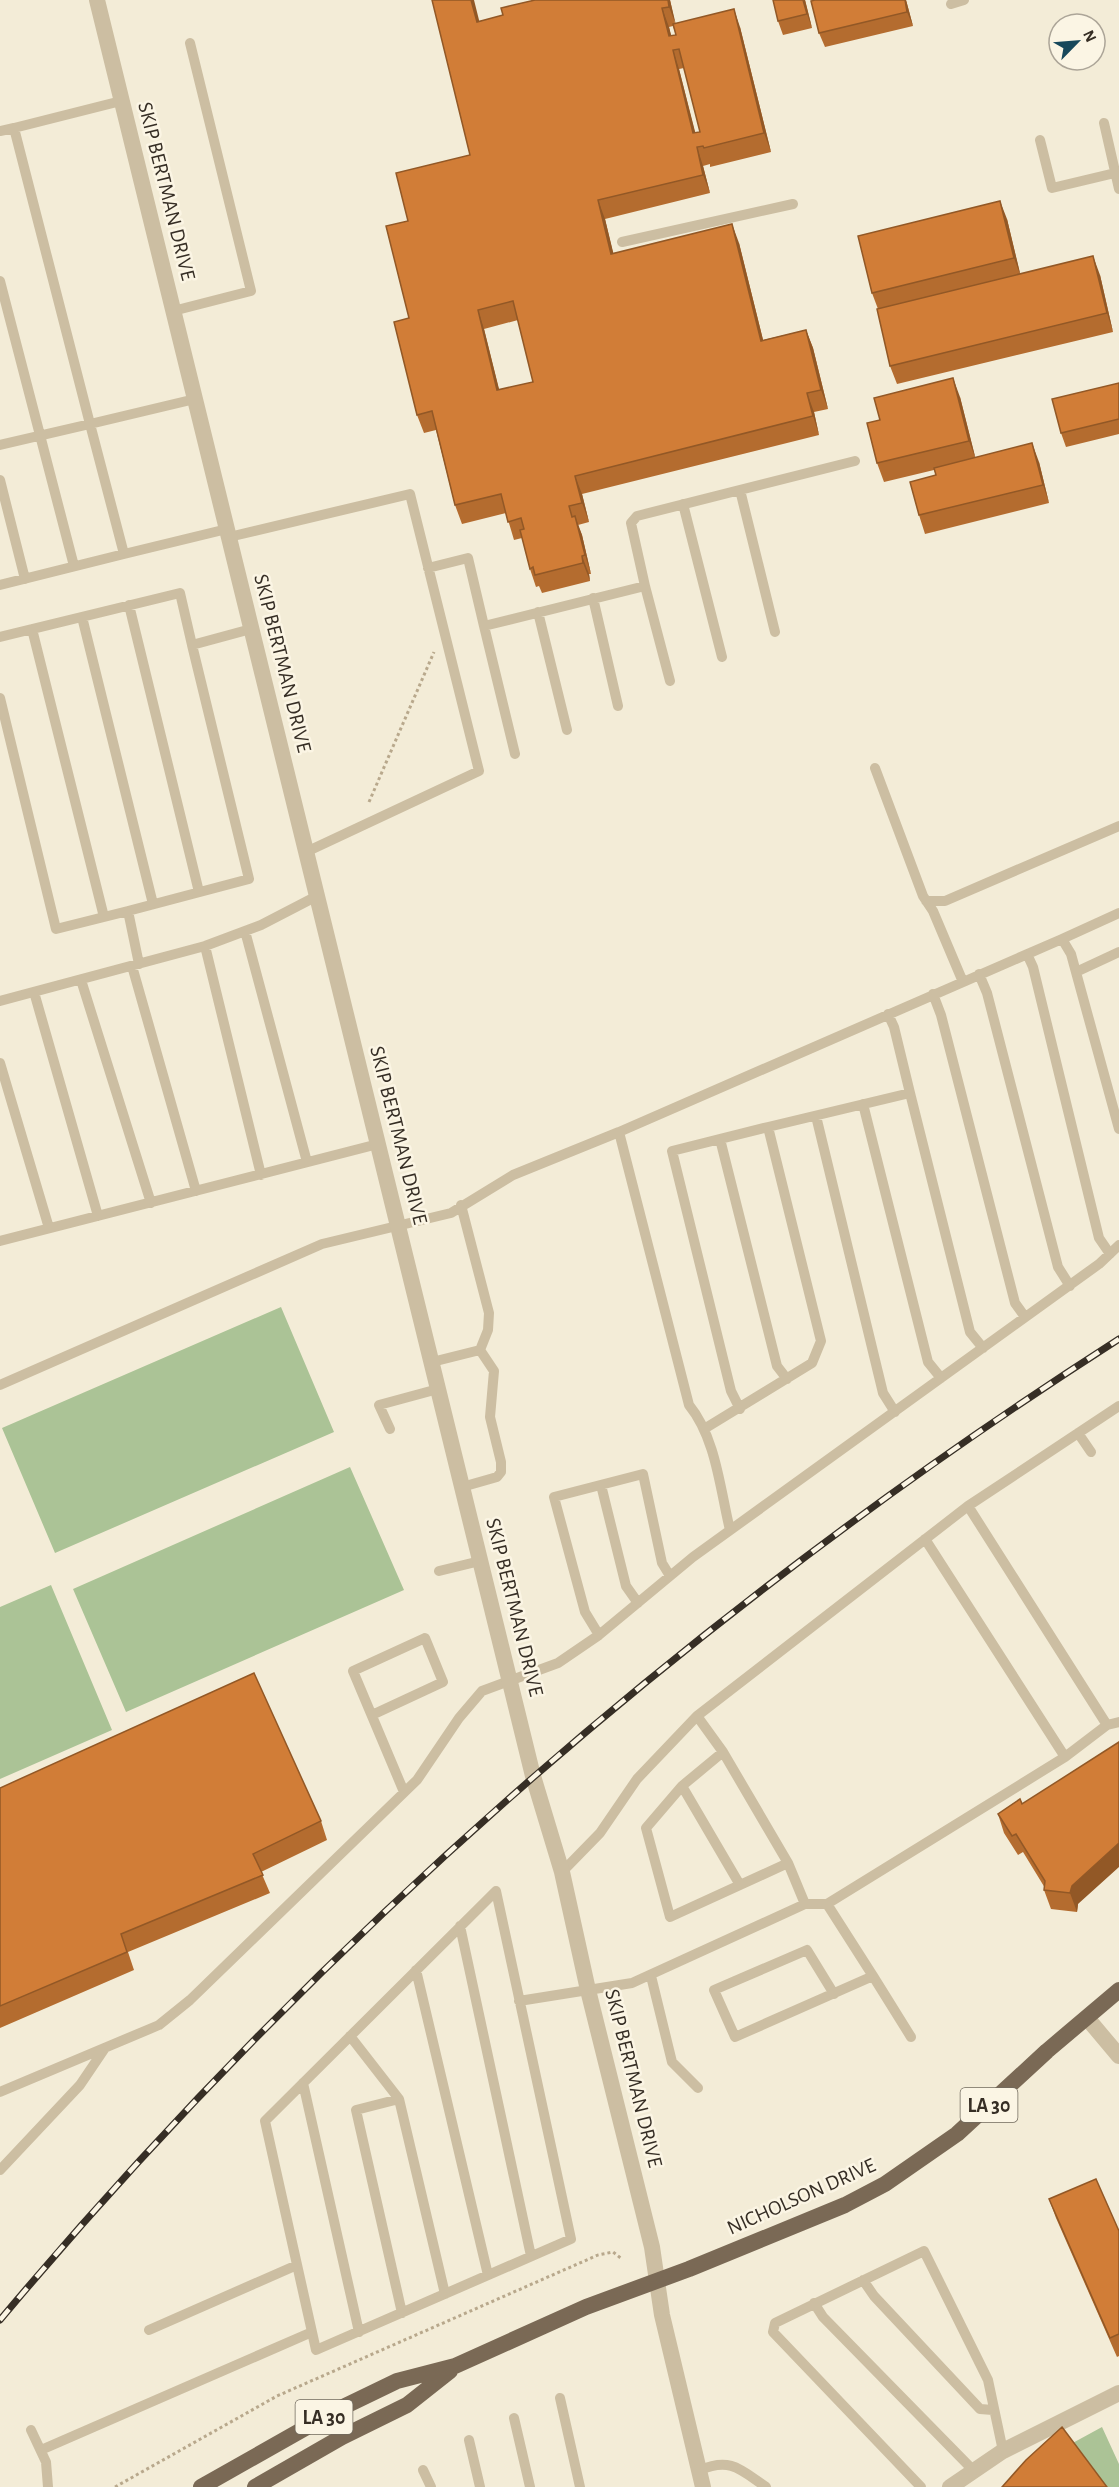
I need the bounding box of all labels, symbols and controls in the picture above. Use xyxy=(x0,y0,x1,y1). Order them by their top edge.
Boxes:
north arrow xyxy=(1047,12,1107,72)
text: N xyxy=(1080,28,1099,45)
street label: SKIP BERTMAN DRIVE xyxy=(134,100,199,282)
street label: SKIP BERTMAN DRIVE xyxy=(250,572,315,754)
street label: SKIP BERTMAN DRIVE xyxy=(366,1044,431,1226)
street label: SKIP BERTMAN DRIVE xyxy=(482,1516,547,1698)
street label: SKIP BERTMAN DRIVE xyxy=(601,1987,666,2169)
road number: LA 30 xyxy=(960,2088,1018,2122)
street label: NICHOLSON DRIVE xyxy=(724,2154,879,2239)
road number: LA 30 xyxy=(296,2400,352,2434)

